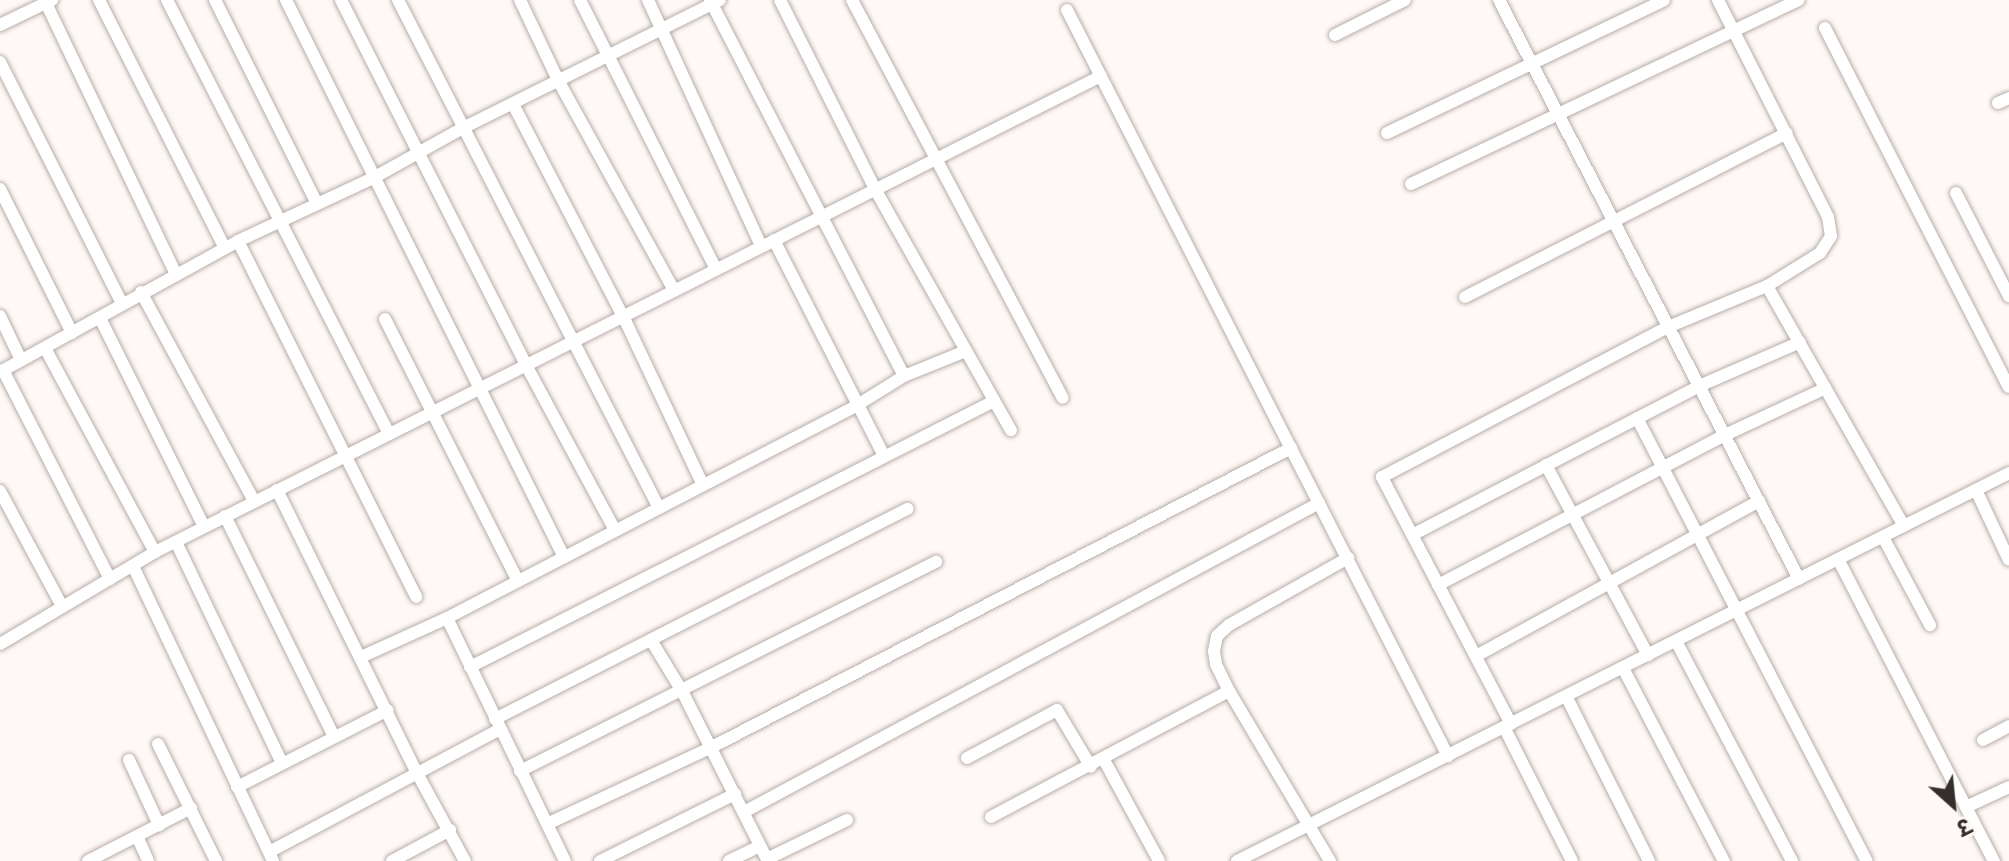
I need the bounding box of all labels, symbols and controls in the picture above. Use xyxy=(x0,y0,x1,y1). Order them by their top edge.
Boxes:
north arrow xyxy=(1913,765,1993,845)
text: उ xyxy=(1952,810,1977,843)

